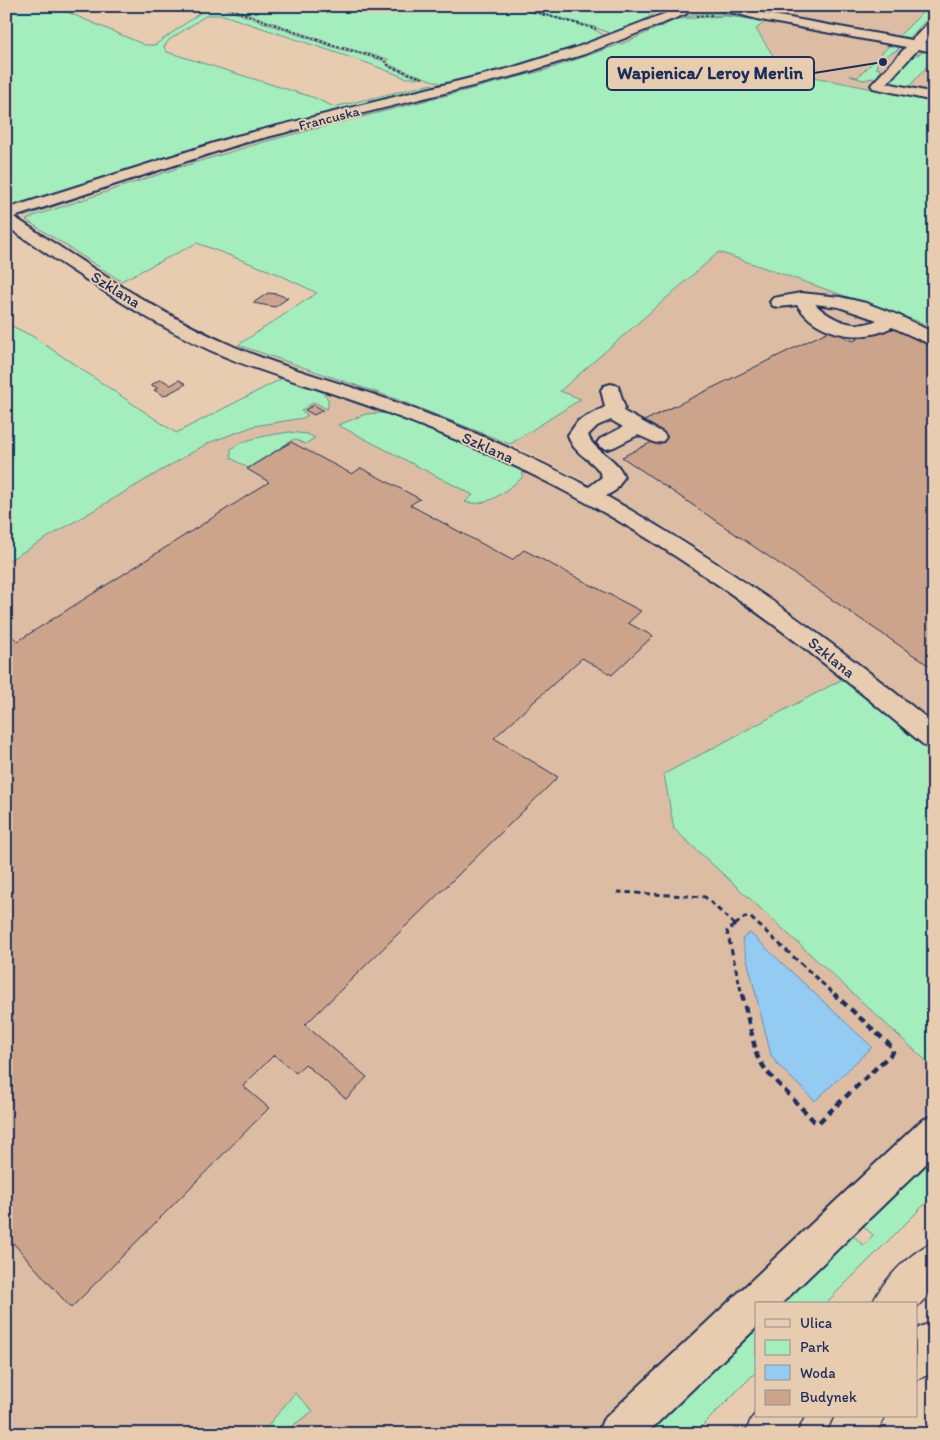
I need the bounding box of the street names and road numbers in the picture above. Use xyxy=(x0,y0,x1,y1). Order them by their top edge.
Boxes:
street label: Francuska xyxy=(297,103,362,134)
street label: Szklana xyxy=(88,267,144,312)
street label: Szklana xyxy=(459,428,517,467)
street label: Szklana xyxy=(805,633,859,682)

